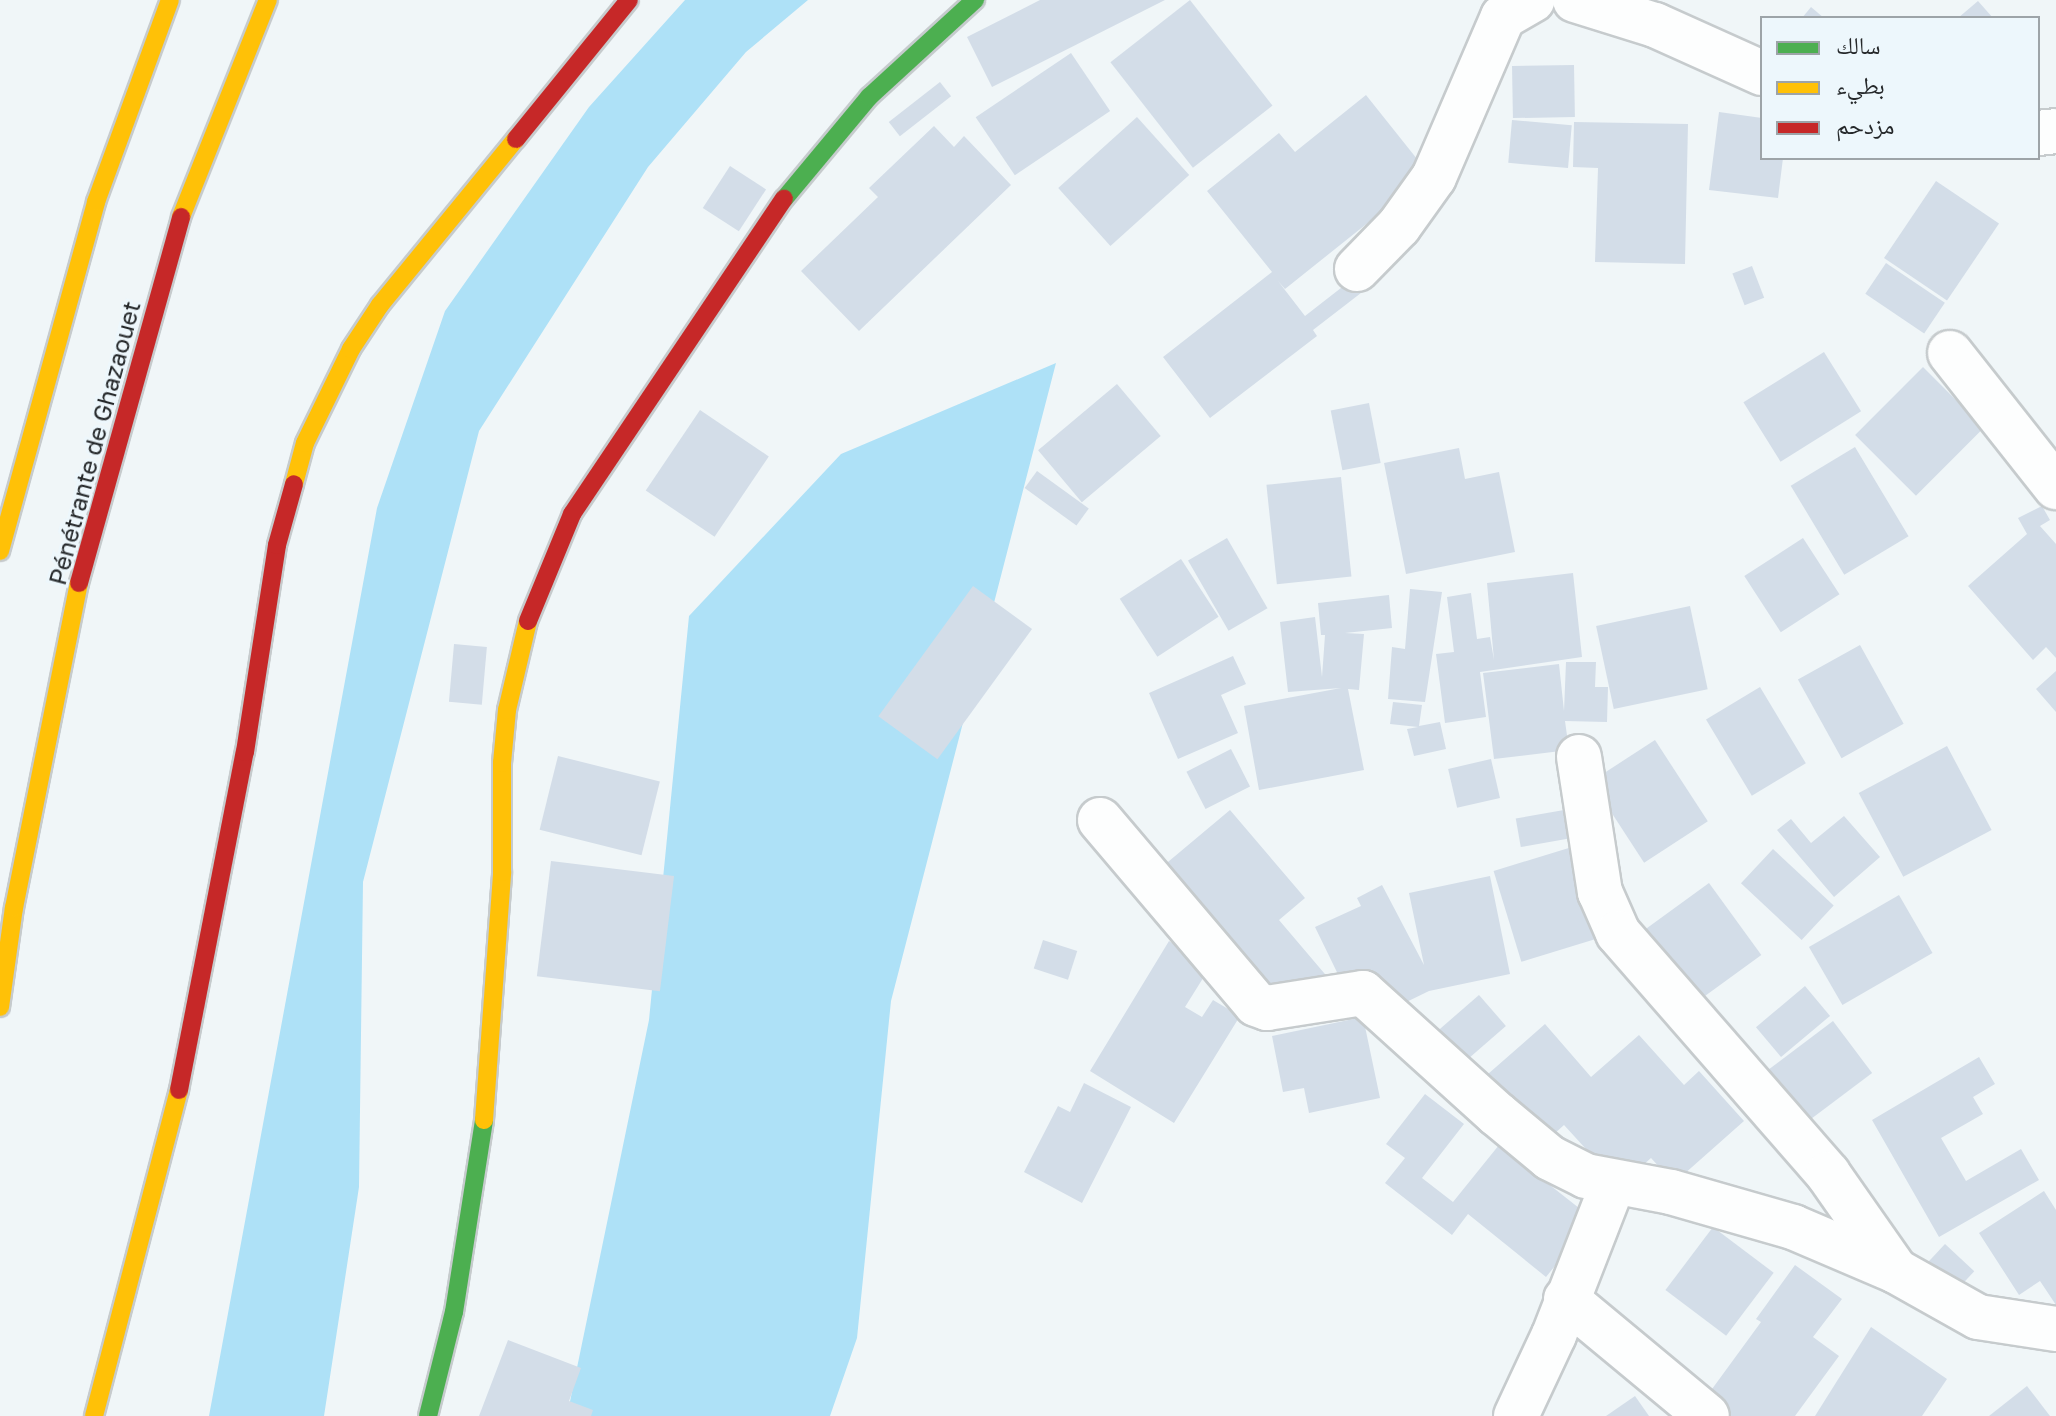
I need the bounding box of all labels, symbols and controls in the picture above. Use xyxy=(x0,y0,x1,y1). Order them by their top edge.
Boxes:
legend xyxy=(1760,16,2040,160)
text: سالك xyxy=(1836,30,1881,59)
text: بطيء xyxy=(1836,70,1885,99)
text: مزدحم xyxy=(1836,110,1895,139)
street label: Pénétrante de Ghazaouet xyxy=(42,298,146,588)

